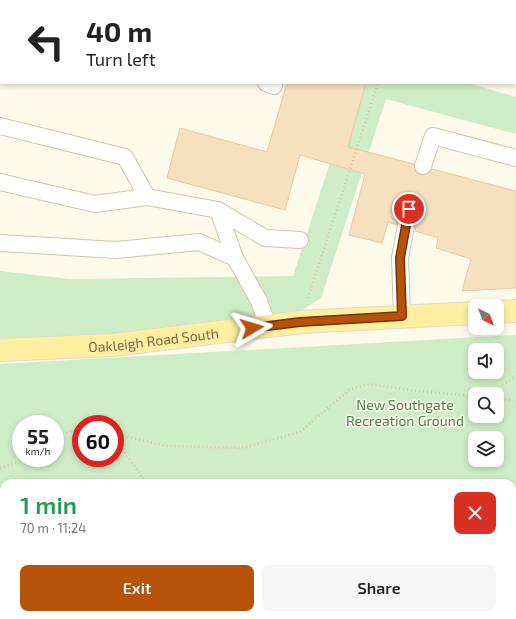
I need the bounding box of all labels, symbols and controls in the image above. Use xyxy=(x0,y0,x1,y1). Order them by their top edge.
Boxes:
text: 40 m xyxy=(86,14,152,48)
icon: left xyxy=(20,16,72,68)
text: Turn left xyxy=(86,48,156,70)
pin xyxy=(392,192,426,226)
icon: arrive xyxy=(398,198,420,220)
north arrow xyxy=(468,299,504,335)
map controls xyxy=(468,299,504,467)
position arrow xyxy=(231,307,273,349)
street label: Oakleigh Road South xyxy=(88,324,220,355)
button: sound xyxy=(468,343,504,379)
button: search xyxy=(468,387,504,423)
park label: New Southgate Recreation Ground xyxy=(346,396,464,429)
speed limit sign: 60 xyxy=(72,415,124,467)
text: 55 xyxy=(27,424,49,448)
button: layers xyxy=(468,431,504,467)
text: km/h xyxy=(26,445,50,457)
text: 1 min xyxy=(20,490,77,519)
button: close xyxy=(454,492,496,534)
text: 70 m · 11:24 xyxy=(20,520,86,536)
button: Exit xyxy=(20,565,254,611)
button: Share xyxy=(262,565,496,611)

